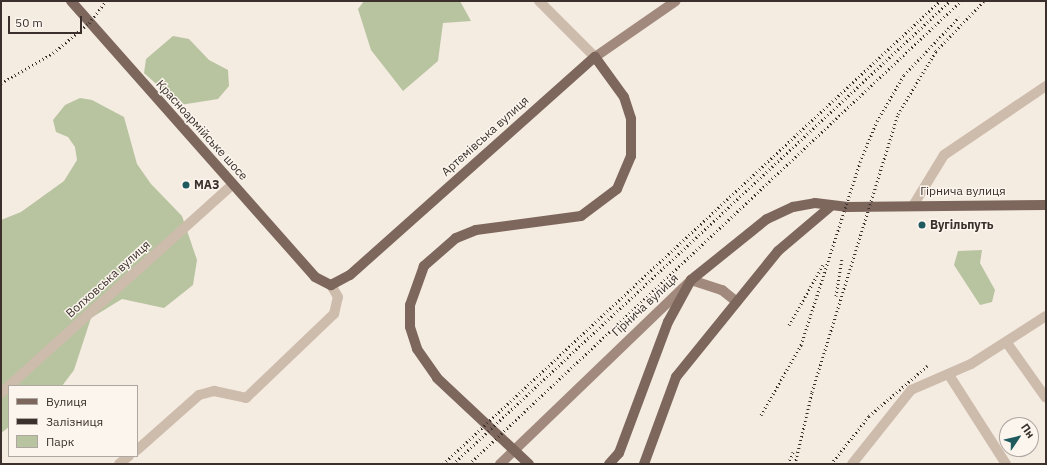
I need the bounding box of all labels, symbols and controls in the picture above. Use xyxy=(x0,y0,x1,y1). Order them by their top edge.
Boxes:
scale bar xyxy=(10,8,84,34)
text: 50 m xyxy=(15,15,43,30)
street label: Красноармійське шосе xyxy=(153,77,251,183)
street label: Артемівська вулиця xyxy=(438,93,532,179)
place label: МАЗ xyxy=(194,178,219,192)
marker: МАЗ xyxy=(181,180,191,190)
street label: Гірнича вулиця xyxy=(920,184,1006,198)
place label: Вугільпуть xyxy=(930,218,994,232)
marker: Вугільпуть xyxy=(917,220,927,230)
street label: Волховська вулиця xyxy=(63,237,153,321)
street label: Гірнича вулиця xyxy=(609,271,681,339)
legend xyxy=(8,385,138,457)
text: Вулиця xyxy=(46,394,87,409)
text: Залізниця xyxy=(46,414,103,429)
north arrow xyxy=(999,417,1039,457)
text: Пн xyxy=(1018,421,1038,441)
text: Парк xyxy=(46,434,74,449)

